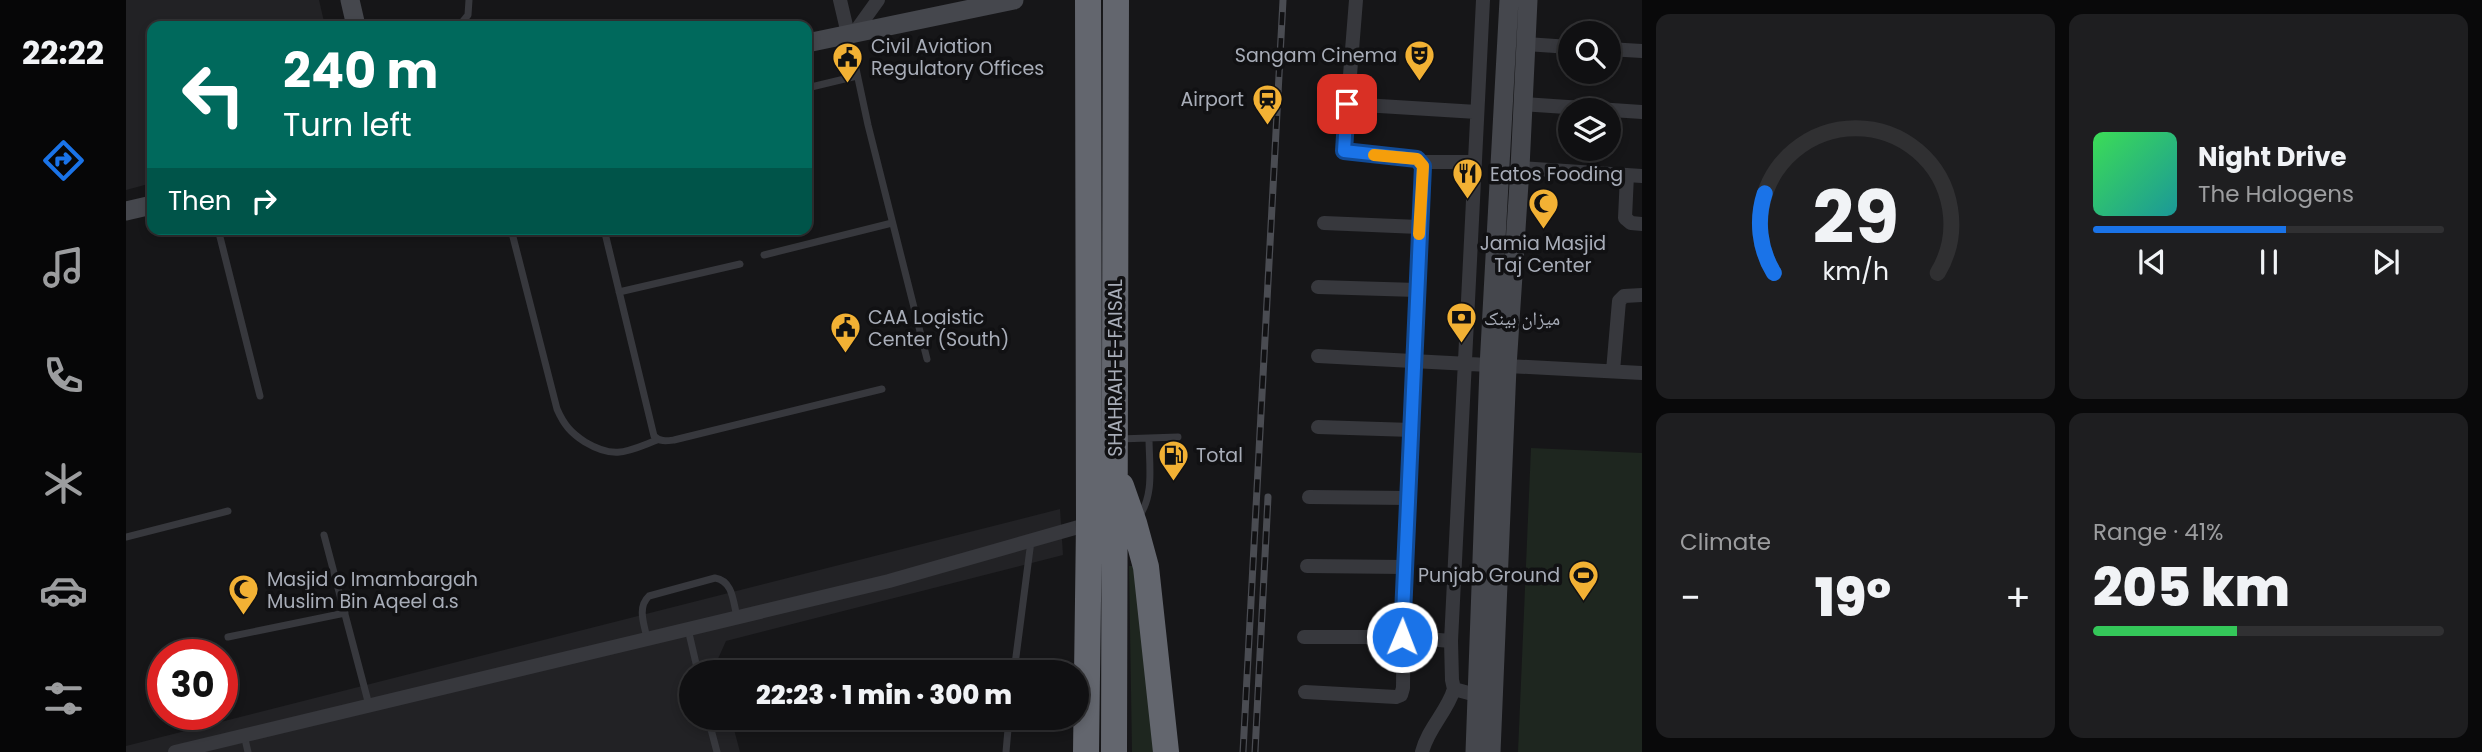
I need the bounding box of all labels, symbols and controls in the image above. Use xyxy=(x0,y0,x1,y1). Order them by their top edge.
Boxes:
map controls xyxy=(1558,21,1621,161)
button: search xyxy=(1558,21,1621,84)
text: 22:22 xyxy=(22,30,104,75)
place label: Civil Aviation Regulatory Offices xyxy=(871,33,1044,82)
text: 240 m xyxy=(283,37,438,105)
theatre icon: Sangam Cinema xyxy=(1403,38,1437,82)
public building icon: Civil Aviation Regulatory Offices xyxy=(831,40,865,84)
place label: Sangam Cinema xyxy=(1235,42,1397,69)
icon: left xyxy=(168,49,259,140)
pin xyxy=(1317,74,1377,134)
station icon: Airport xyxy=(1250,82,1284,126)
icon: arrive xyxy=(1328,85,1366,123)
place label: Airport xyxy=(1180,86,1244,113)
button: layers xyxy=(1558,98,1621,161)
text: Turn left xyxy=(283,102,412,147)
icon: directions xyxy=(39,136,88,185)
text: Night Drive xyxy=(2198,139,2346,175)
restaurant icon: Eatos Fooding xyxy=(1450,157,1484,201)
place label: Eatos Fooding xyxy=(1490,161,1623,188)
text: 29 xyxy=(1812,167,1899,268)
text: The Halogens xyxy=(2198,178,2354,210)
icon: right xyxy=(245,182,283,220)
text: Then xyxy=(168,183,231,219)
mosque icon: Jamia Masjid Taj Center xyxy=(1526,187,1560,231)
place label: Jamia Masjid Taj Center xyxy=(1480,230,1606,279)
icon: music xyxy=(39,243,88,292)
icon: previous xyxy=(2133,243,2171,281)
icon: pause xyxy=(2250,243,2288,281)
icon: next xyxy=(2367,243,2405,281)
text: km/h xyxy=(1822,254,1889,289)
street label: SHAHRAH-E-FAISAL xyxy=(1102,279,1129,457)
bank icon: میزان بینک xyxy=(1444,301,1478,345)
place label: CAA Logistic Center (South) xyxy=(868,304,1009,353)
place label: میزان بینک xyxy=(1484,305,1560,332)
public building icon: CAA Logistic Center (South) xyxy=(828,311,862,355)
icon: phone xyxy=(39,351,88,400)
fuel station icon: Total xyxy=(1156,438,1190,482)
place label: Total xyxy=(1196,442,1243,469)
icon: climate xyxy=(39,459,88,508)
text: Range · 41% xyxy=(2093,516,2224,548)
text: Climate xyxy=(1680,526,1771,558)
text: 205 km xyxy=(2093,551,2290,624)
sports icon: Punjab Ground xyxy=(1566,558,1600,602)
text: 19° xyxy=(1815,561,1891,634)
place label: Punjab Ground xyxy=(1418,562,1560,589)
icon: car xyxy=(39,566,88,615)
place label: Masjid o Imambargah Muslim Bin Aqeel a.s xyxy=(267,566,478,615)
text: − xyxy=(1680,571,1701,624)
text: + xyxy=(2005,571,2031,624)
mosque icon: Masjid o Imambargah Muslim Bin Aqeel a.s xyxy=(227,573,261,617)
position arrow xyxy=(1365,600,1439,674)
speed limit sign: 30 xyxy=(147,639,238,730)
icon: filters xyxy=(39,674,88,723)
text: 22:23 · 1 min · 300 m xyxy=(756,677,1012,713)

